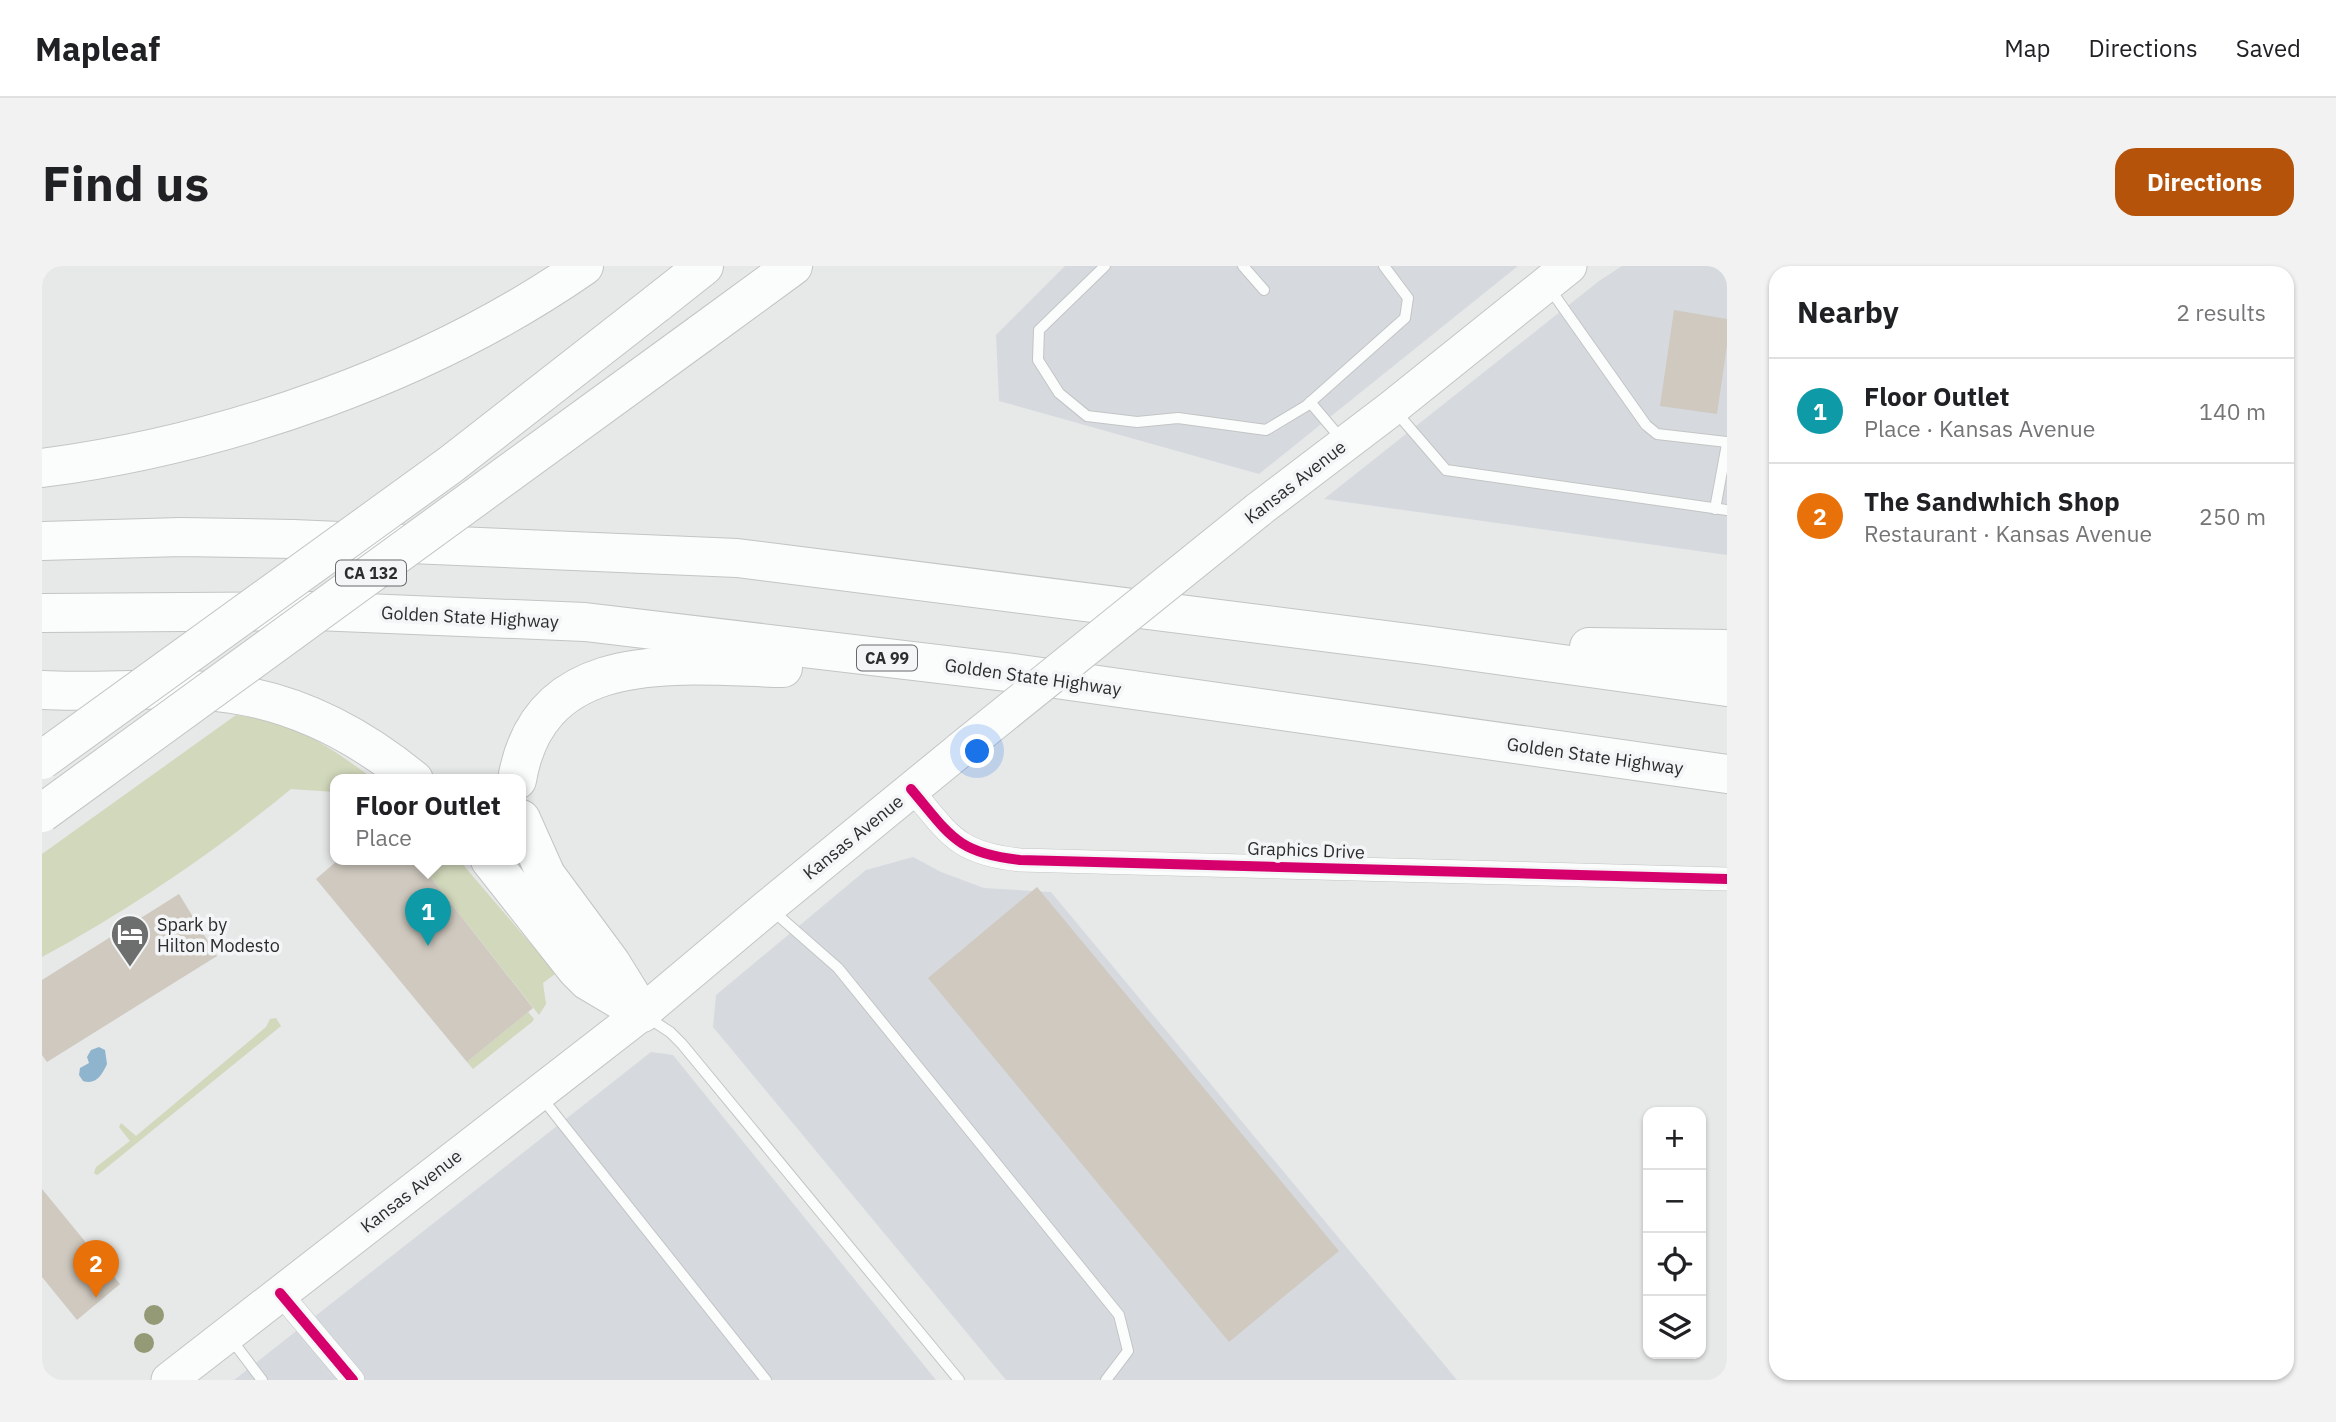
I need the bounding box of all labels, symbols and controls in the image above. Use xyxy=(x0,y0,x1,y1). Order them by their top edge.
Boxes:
text: Mapleaf xyxy=(35,27,160,70)
text: Map xyxy=(2004,32,2050,64)
text: Directions xyxy=(2088,32,2198,64)
text: Saved xyxy=(2236,32,2301,64)
button: Directions xyxy=(2115,148,2294,216)
text: Find us xyxy=(42,151,209,214)
text: Nearby xyxy=(1797,292,1899,331)
text: 2 results xyxy=(2176,297,2266,327)
text: Floor Outlet xyxy=(1864,379,2010,413)
text: 1 xyxy=(1813,396,1827,426)
text: 140 m xyxy=(2199,396,2266,426)
text: Place · Kansas Avenue xyxy=(1864,413,2095,443)
street label: Kansas Avenue xyxy=(1240,435,1350,529)
text: The Sandwhich Shop xyxy=(1864,484,2120,518)
text: 2 xyxy=(1813,501,1827,531)
text: 250 m xyxy=(2199,501,2266,531)
text: Restaurant · Kansas Avenue xyxy=(1864,518,2152,548)
road number: CA 132 xyxy=(336,560,406,586)
street label: Golden State Highway xyxy=(380,601,560,633)
road number: CA 99 xyxy=(857,646,917,670)
street label: Golden State Highway xyxy=(943,653,1123,701)
street label: Golden State Highway xyxy=(1505,732,1685,780)
your location xyxy=(960,734,994,768)
popup xyxy=(330,774,526,865)
text: Floor Outlet xyxy=(355,788,501,822)
street label: Kansas Avenue xyxy=(798,789,908,884)
text: Place xyxy=(355,822,412,852)
street label: Graphics Drive xyxy=(1247,836,1365,864)
pin: 1 xyxy=(405,888,451,946)
hotel icon: Spark by Hilton Modesto xyxy=(109,913,151,968)
place label: Spark by Hilton Modesto xyxy=(157,913,280,957)
map controls xyxy=(1643,1107,1706,1359)
button: + xyxy=(1643,1107,1706,1170)
street label: Kansas Avenue xyxy=(356,1144,466,1238)
button: − xyxy=(1643,1170,1706,1233)
button: locate xyxy=(1643,1233,1706,1296)
pin: 2 xyxy=(73,1240,119,1298)
button: layers xyxy=(1643,1296,1706,1359)

